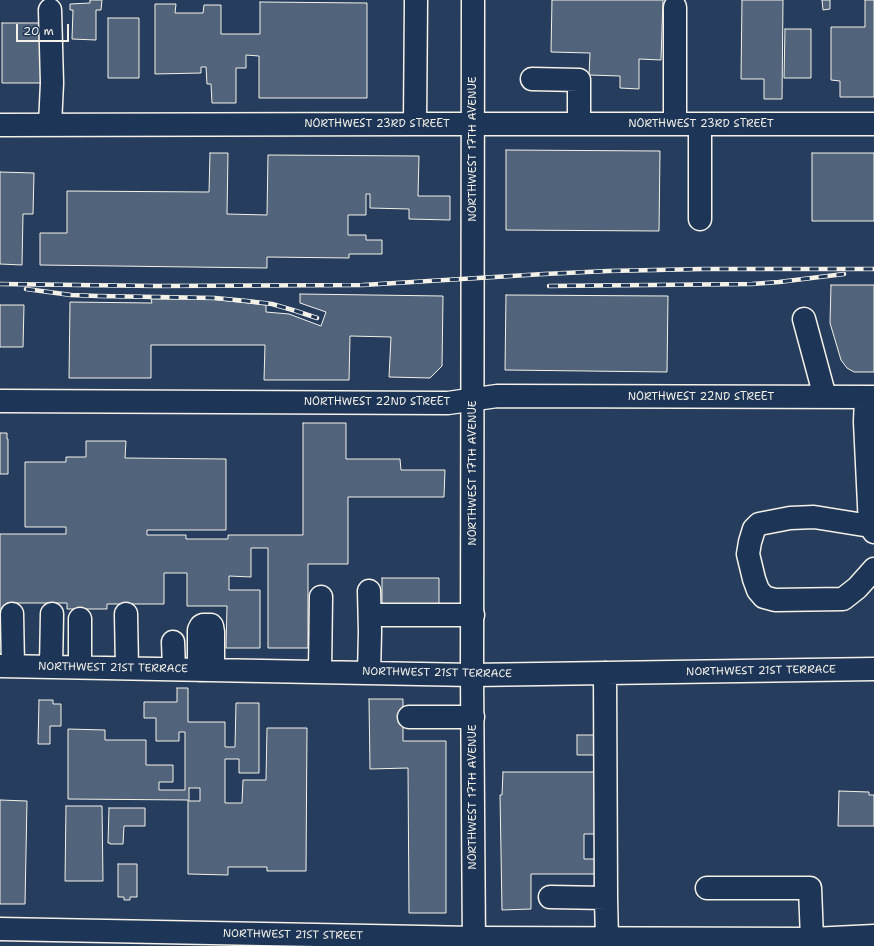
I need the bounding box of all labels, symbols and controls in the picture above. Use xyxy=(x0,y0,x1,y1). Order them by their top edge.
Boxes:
scale bar xyxy=(18,16,71,42)
text: 20 m xyxy=(23,23,54,39)
street label: NORTHWEST 17TH AVENUE xyxy=(466,76,480,222)
street label: NORTHWEST 23RD STREET xyxy=(304,117,450,131)
street label: NORTHWEST 23RD STREET xyxy=(628,117,774,131)
street label: NORTHWEST 22ND STREET xyxy=(628,390,774,404)
street label: NORTHWEST 22ND STREET xyxy=(304,395,450,409)
street label: NORTHWEST 17TH AVENUE xyxy=(466,400,480,546)
street label: NORTHWEST 21ST TERRACE xyxy=(38,660,188,676)
street label: NORTHWEST 21ST TERRACE xyxy=(686,663,836,679)
street label: NORTHWEST 21ST TERRACE xyxy=(362,665,512,681)
street label: NORTHWEST 17TH AVENUE xyxy=(466,724,480,870)
street label: NORTHWEST 21ST STREET xyxy=(223,927,363,943)

